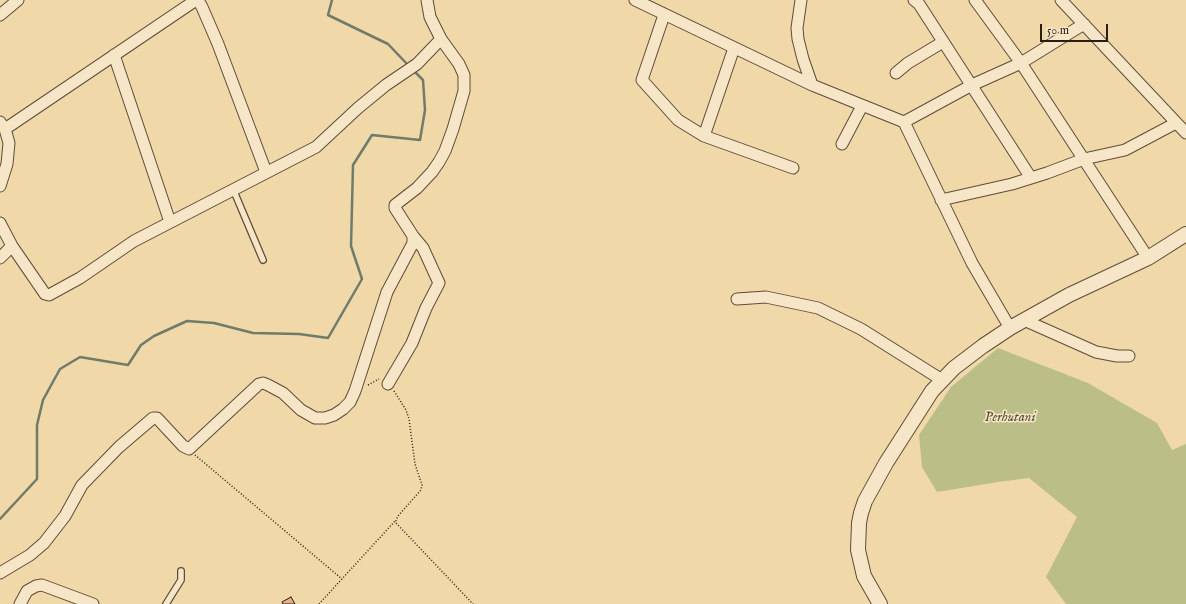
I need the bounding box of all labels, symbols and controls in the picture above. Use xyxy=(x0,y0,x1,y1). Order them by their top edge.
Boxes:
scale bar xyxy=(1042,16,1110,42)
text: 50 m xyxy=(1047,23,1069,38)
park label: Perhutani xyxy=(985,410,1035,426)

